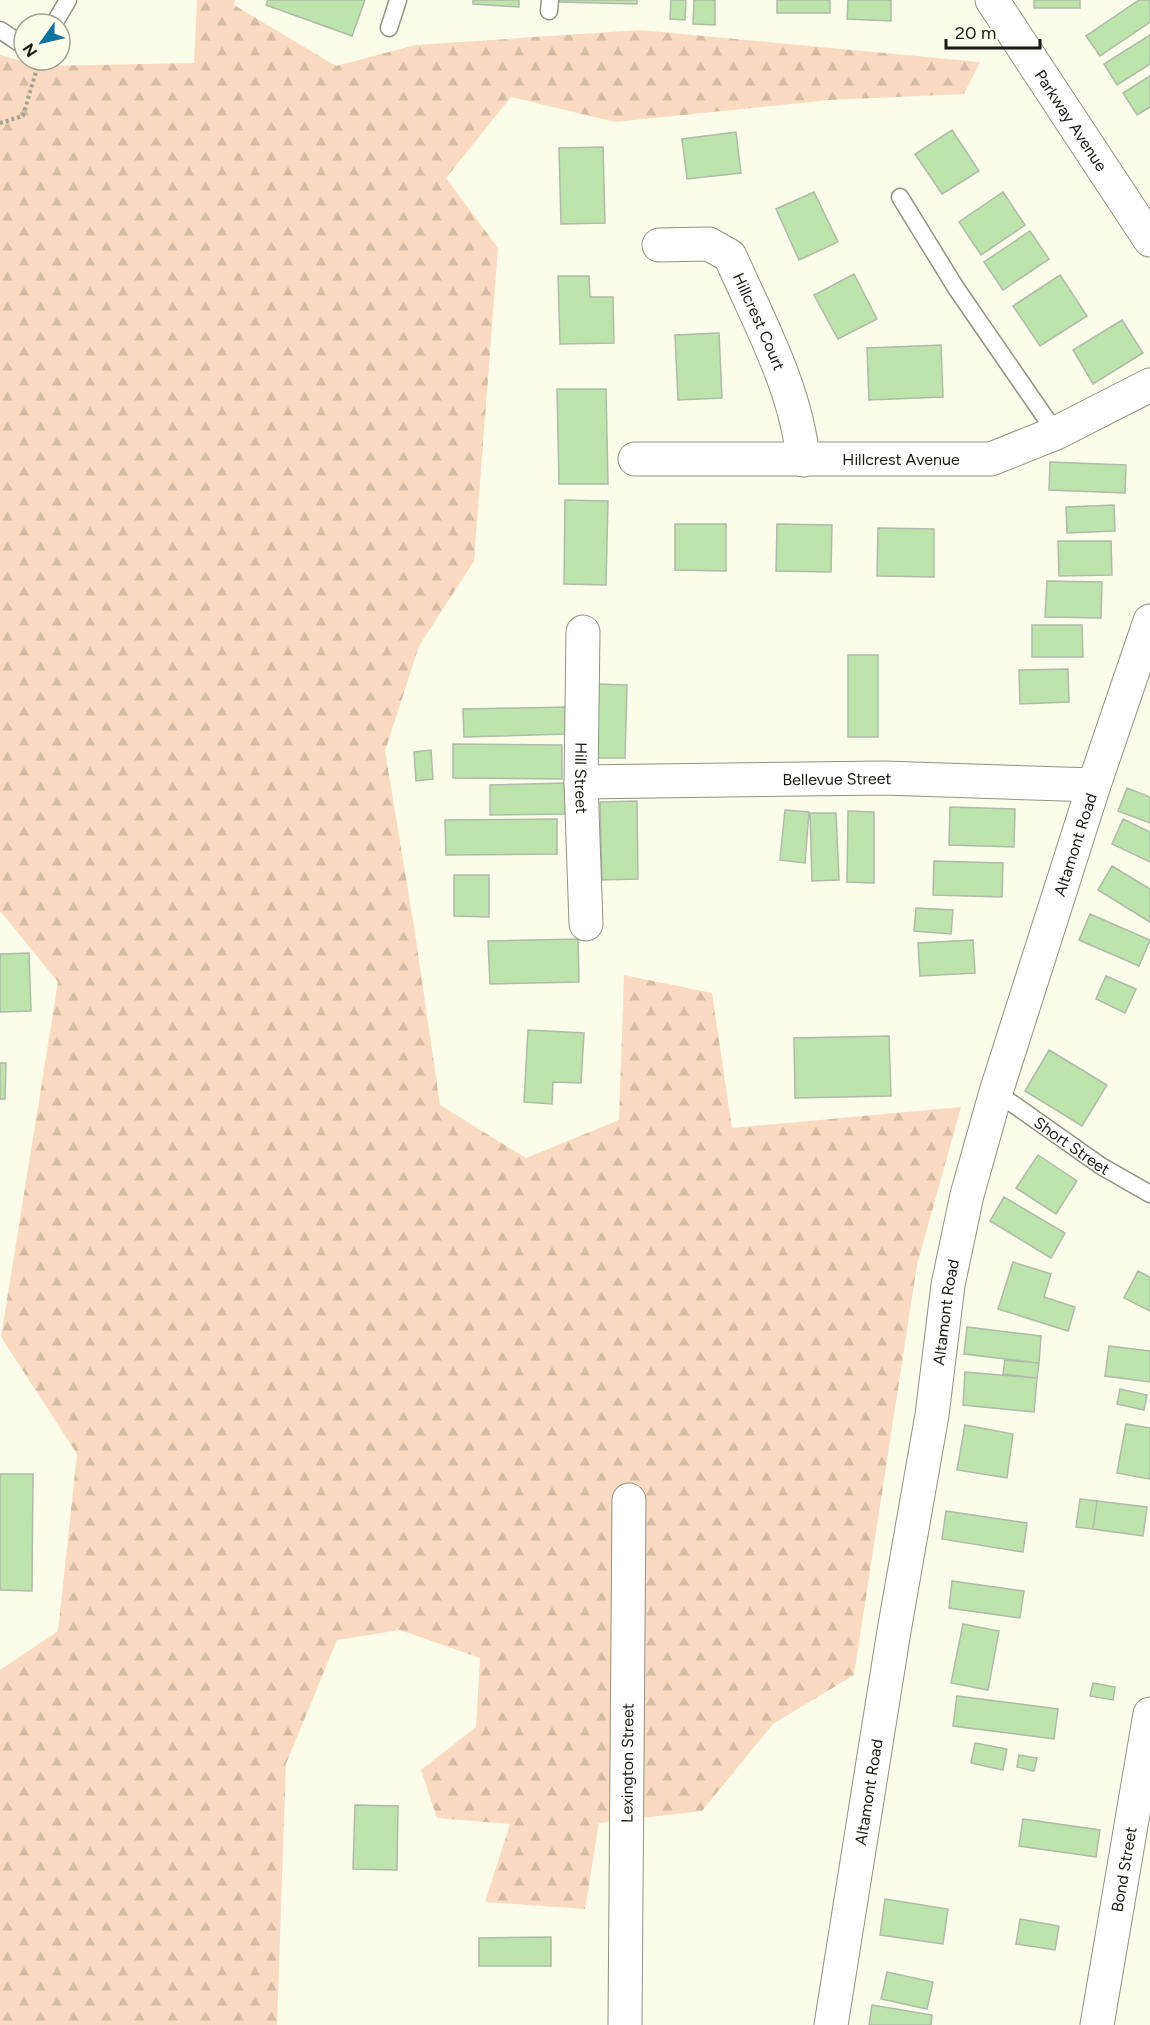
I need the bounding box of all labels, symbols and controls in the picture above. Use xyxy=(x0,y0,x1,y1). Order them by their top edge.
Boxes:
north arrow xyxy=(12,12,72,72)
scale bar xyxy=(946,12,1040,50)
text: 20 m xyxy=(955,22,996,44)
text: N xyxy=(19,40,41,61)
street label: Parkway Avenue xyxy=(1031,66,1111,175)
street label: Hillcrest Court xyxy=(729,270,789,373)
street label: Hillcrest Avenue xyxy=(842,450,960,469)
street label: Hill Street xyxy=(571,742,591,814)
street label: Bellevue Street xyxy=(782,769,892,789)
street label: Altamont Road xyxy=(1050,791,1101,899)
street label: Short Street xyxy=(1030,1113,1113,1179)
street label: Altamont Road xyxy=(929,1257,963,1367)
street label: Lexington Street xyxy=(618,1703,637,1823)
street label: Altamont Road xyxy=(851,1738,887,1847)
street label: Bond Street xyxy=(1107,1825,1141,1913)

